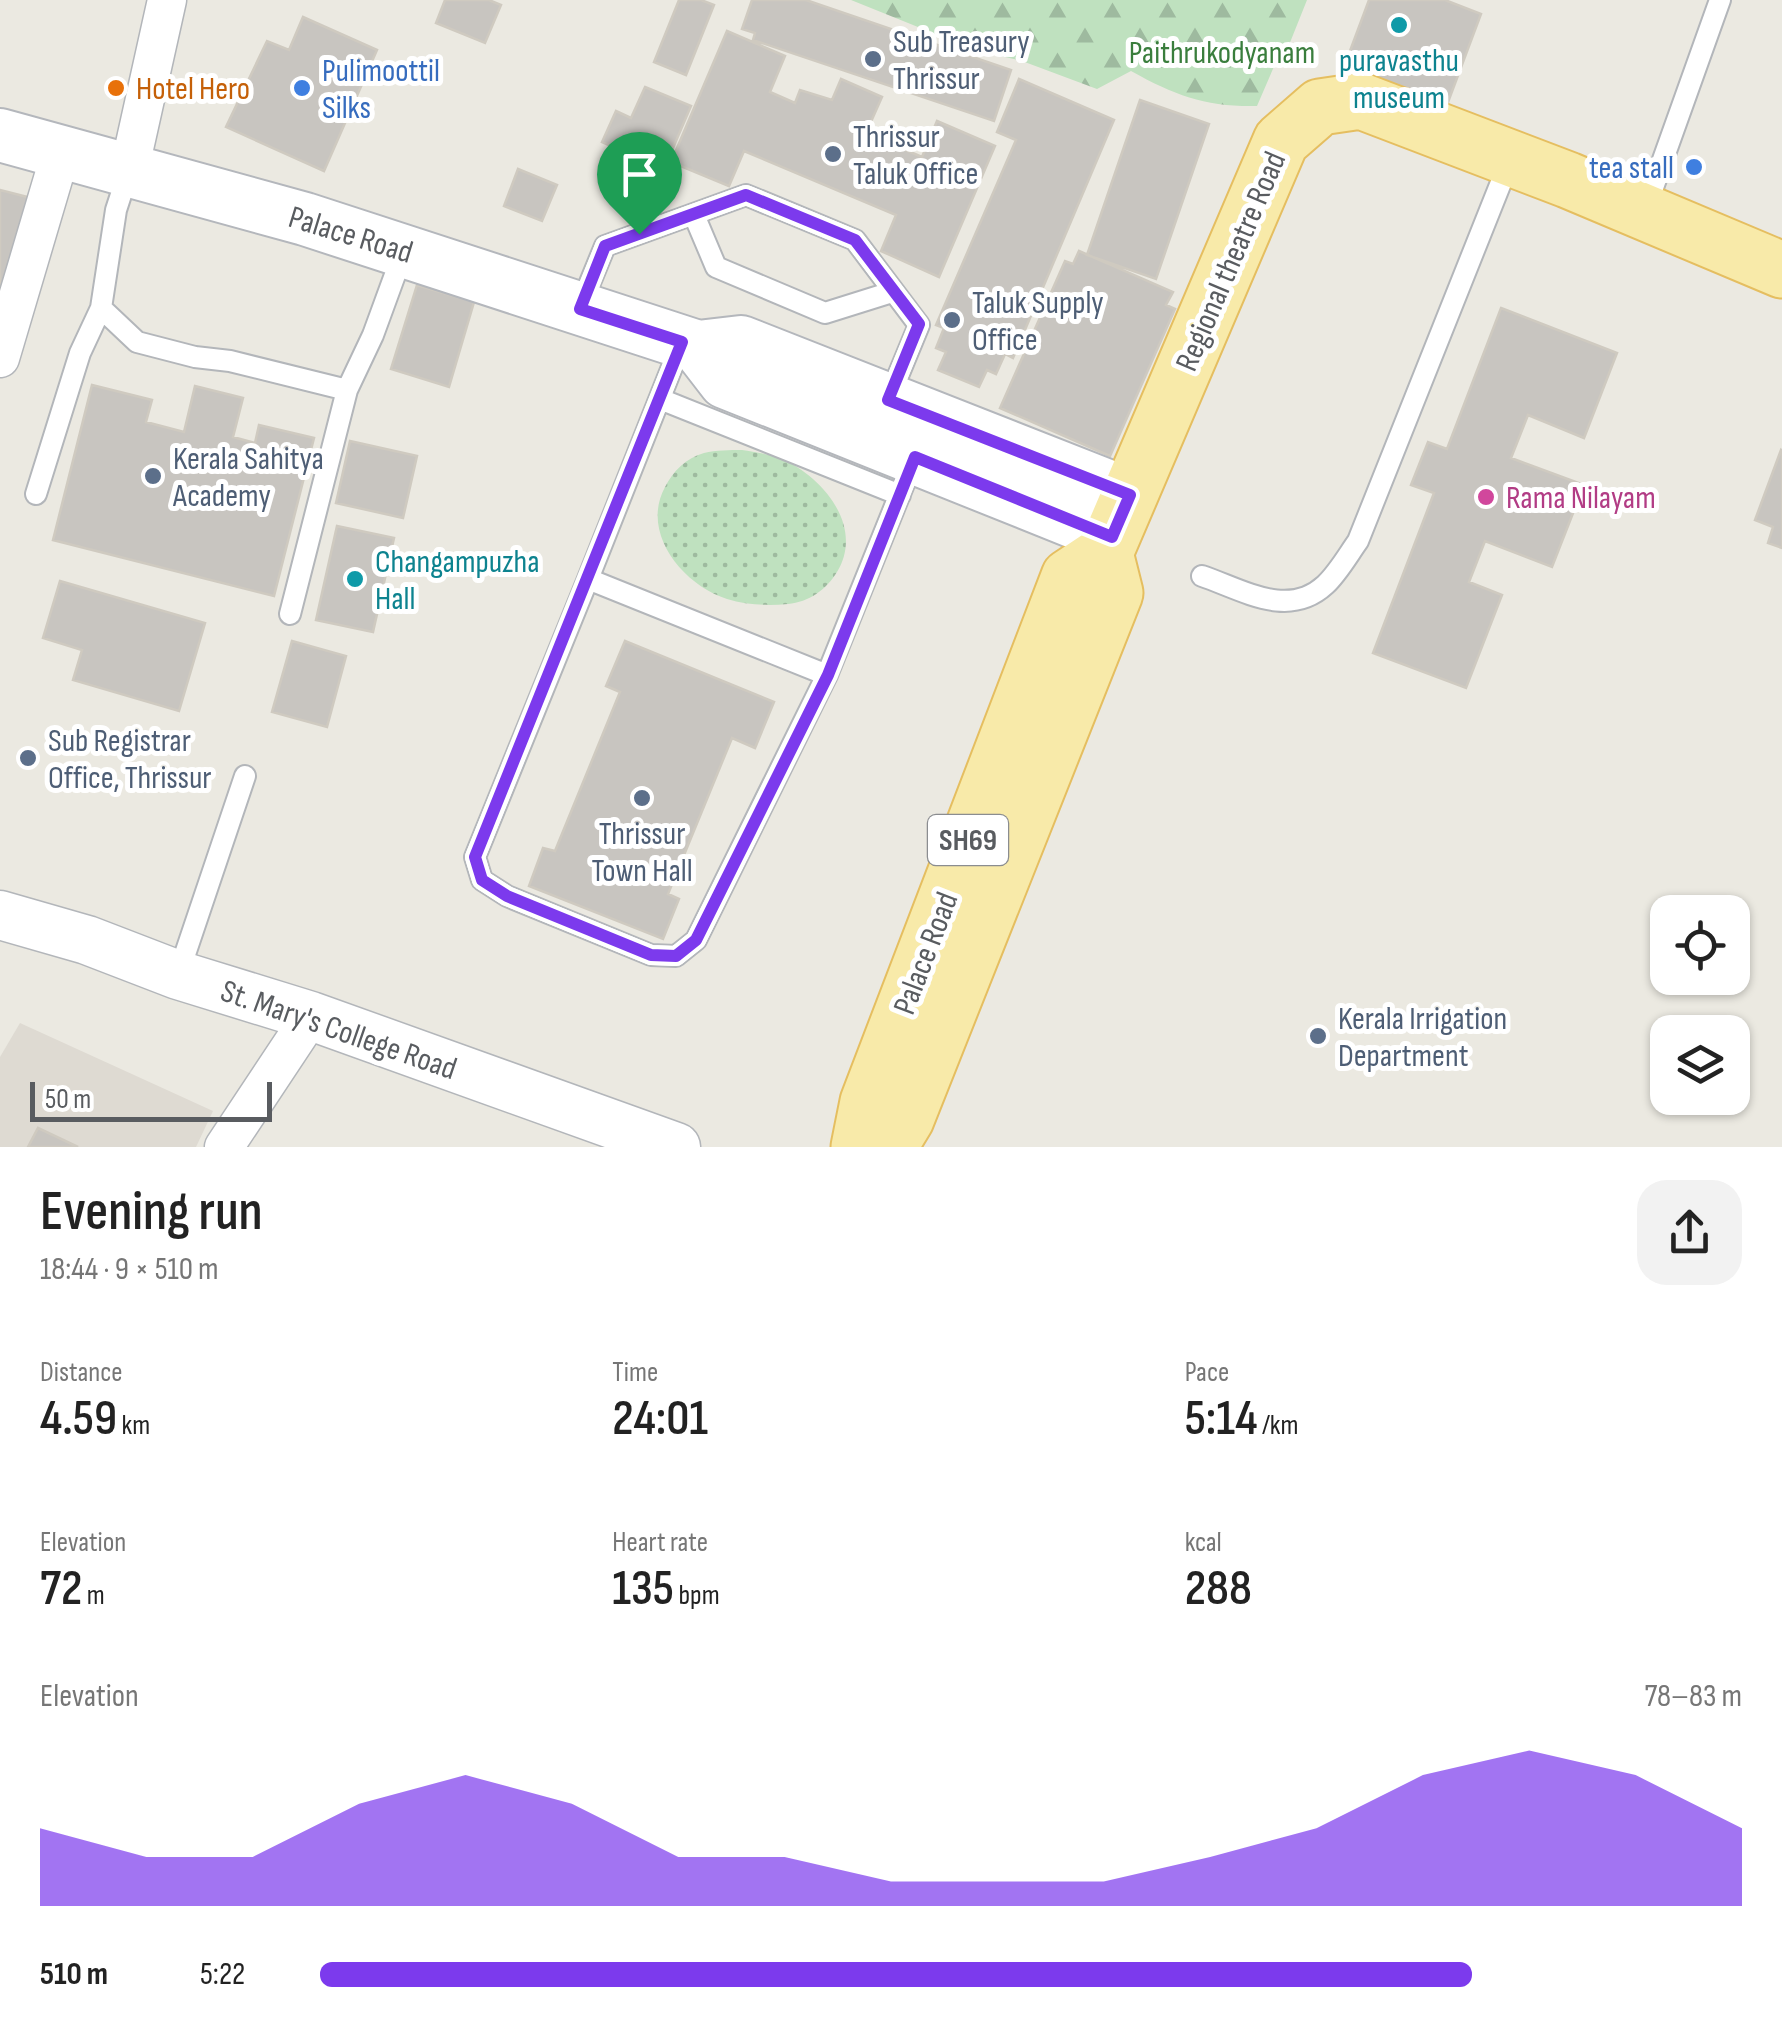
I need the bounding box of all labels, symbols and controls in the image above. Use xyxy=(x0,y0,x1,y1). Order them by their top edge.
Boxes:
marker: puravasthu museum xyxy=(1388,14,1410,36)
place label: Sub Treasury Thrissur xyxy=(893,23,1030,99)
park label: Paithrukodyanam xyxy=(1129,34,1315,73)
place label: puravasthu museum xyxy=(1339,42,1459,118)
marker: Sub Treasury Thrissur xyxy=(862,48,884,70)
place label: Pulimoottil Silks xyxy=(322,52,440,128)
place label: Hotel Hero xyxy=(136,70,250,109)
marker: Hotel Hero xyxy=(105,77,127,99)
marker: Pulimoottil Silks xyxy=(291,77,313,99)
place label: Thrissur Taluk Office xyxy=(853,118,978,194)
pin xyxy=(597,132,682,235)
marker: Thrissur Taluk Office xyxy=(822,143,844,165)
street label: Regional theatre Road xyxy=(1168,146,1295,377)
icon: arrive xyxy=(612,147,667,202)
place label: tea stall xyxy=(1589,149,1674,188)
marker: tea stall xyxy=(1683,156,1705,178)
street label: Palace Road xyxy=(284,198,417,273)
place label: Taluk Supply Office xyxy=(972,284,1104,360)
marker: Taluk Supply Office xyxy=(941,309,963,331)
place label: Kerala Sahitya Academy xyxy=(172,440,324,516)
marker: Kerala Sahitya Academy xyxy=(142,465,164,487)
place label: Rama Nilayam xyxy=(1506,479,1656,518)
marker: Rama Nilayam xyxy=(1475,486,1497,508)
place label: Changampuzha Hall xyxy=(375,543,540,619)
marker: Changampuzha Hall xyxy=(344,568,366,590)
place label: Sub Registrar Office, Thrissur xyxy=(48,722,212,798)
marker: Sub Registrar Office, Thrissur xyxy=(17,747,39,769)
marker: Thrissur Town Hall xyxy=(631,787,653,809)
place label: Thrissur Town Hall xyxy=(591,815,693,891)
road number: SH69 xyxy=(928,815,1008,865)
street label: Palace Road xyxy=(885,887,967,1020)
map controls xyxy=(1650,895,1750,1115)
button: locate xyxy=(1650,895,1750,995)
street label: St. Mary's College Road xyxy=(215,972,462,1089)
place label: Kerala Irrigation Department xyxy=(1338,1000,1507,1076)
button: layers xyxy=(1650,1015,1750,1115)
marker: Kerala Irrigation Department xyxy=(1307,1025,1329,1047)
scale bar xyxy=(30,1077,272,1122)
text: 50 m xyxy=(45,1083,91,1116)
text: Evening run xyxy=(40,1179,263,1246)
button: share xyxy=(1637,1180,1742,1285)
text: 18:44 · 9 × 510 m xyxy=(40,1250,219,1289)
text: Distance xyxy=(40,1356,123,1389)
text: Time xyxy=(612,1356,658,1389)
text: Pace xyxy=(1185,1356,1229,1389)
text: 4.59 xyxy=(40,1389,117,1449)
text: 24:01 xyxy=(612,1389,708,1449)
text: 5:14 xyxy=(1185,1389,1258,1449)
text: km xyxy=(117,1409,150,1442)
text: /km xyxy=(1258,1409,1298,1442)
text: Elevation xyxy=(40,1526,126,1559)
text: Heart rate xyxy=(612,1526,708,1559)
text: kcal xyxy=(1185,1526,1222,1559)
text: 72 xyxy=(40,1559,82,1619)
text: 135 xyxy=(612,1559,674,1619)
text: 288 xyxy=(1185,1559,1252,1619)
text: m xyxy=(82,1579,105,1612)
text: bpm xyxy=(674,1579,720,1612)
text: Elevation xyxy=(40,1677,139,1716)
text: 78–83 m xyxy=(1644,1677,1742,1716)
text: 510 m xyxy=(40,1955,108,1994)
text: 5:22 xyxy=(200,1955,245,1994)

